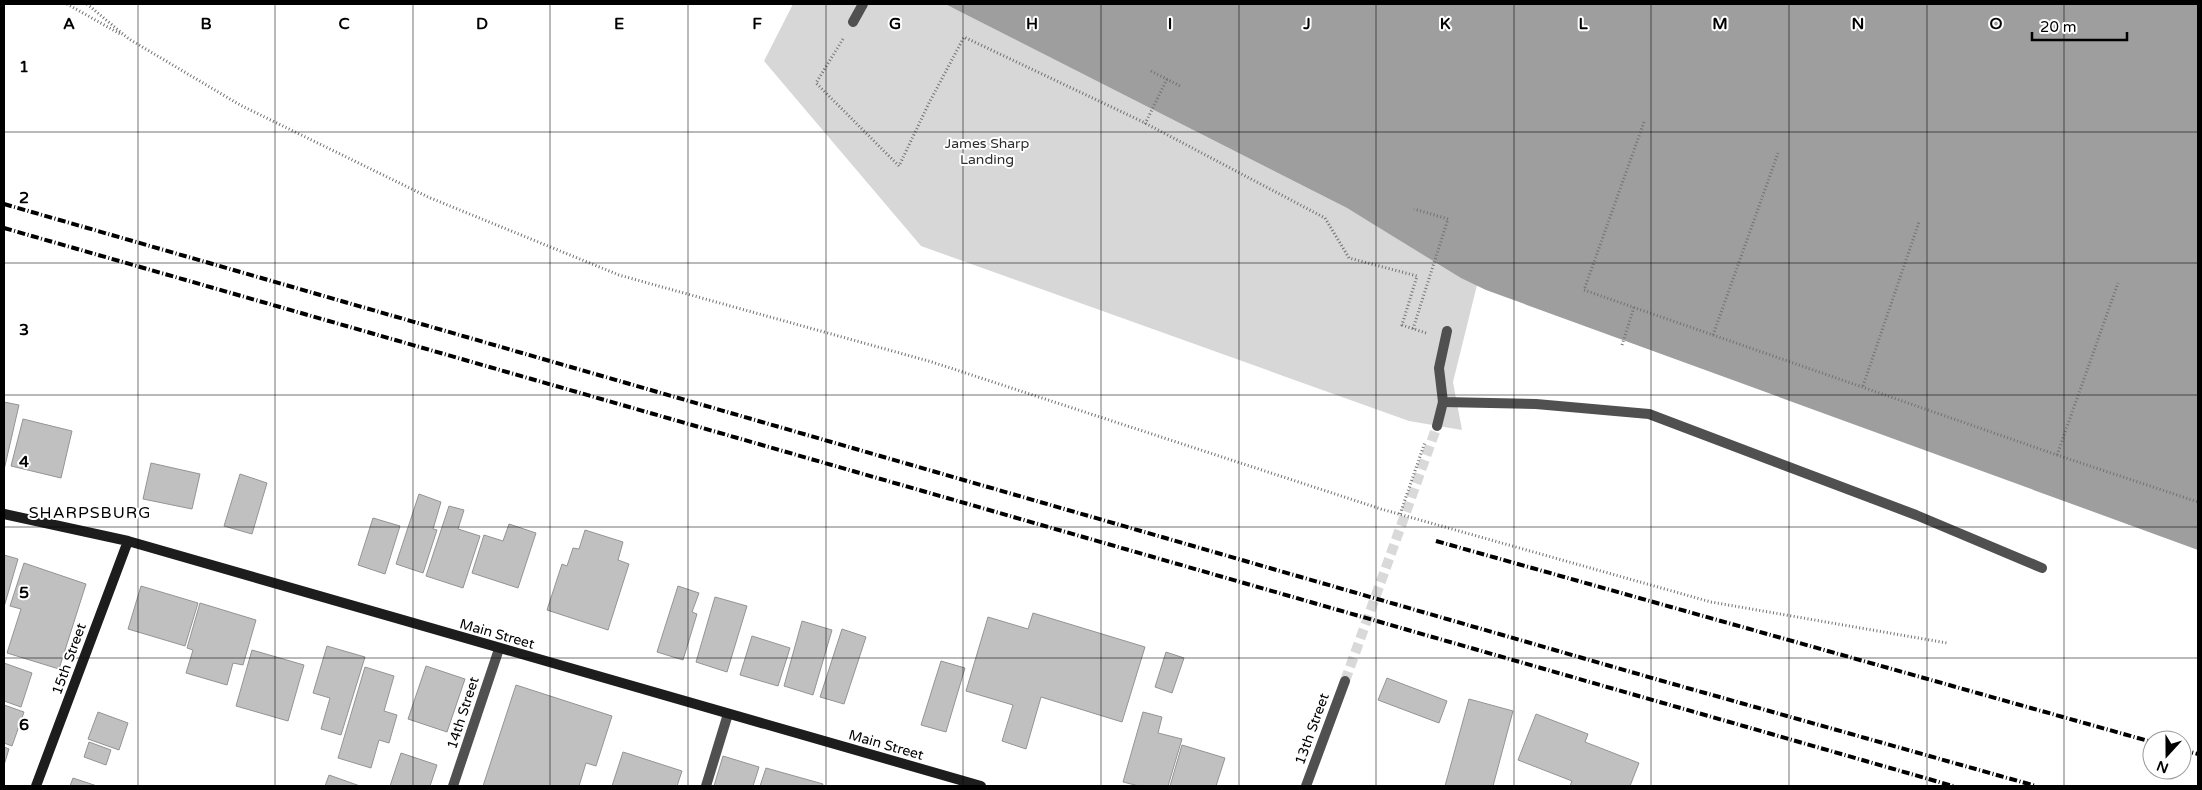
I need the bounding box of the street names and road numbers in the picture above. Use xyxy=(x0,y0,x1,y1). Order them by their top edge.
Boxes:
street label: Main Street xyxy=(458,615,537,653)
street label: 15th Street xyxy=(48,620,90,697)
street label: 14th Street xyxy=(443,674,483,751)
street label: 13th Street xyxy=(1291,690,1333,767)
street label: Main Street xyxy=(847,726,926,764)

